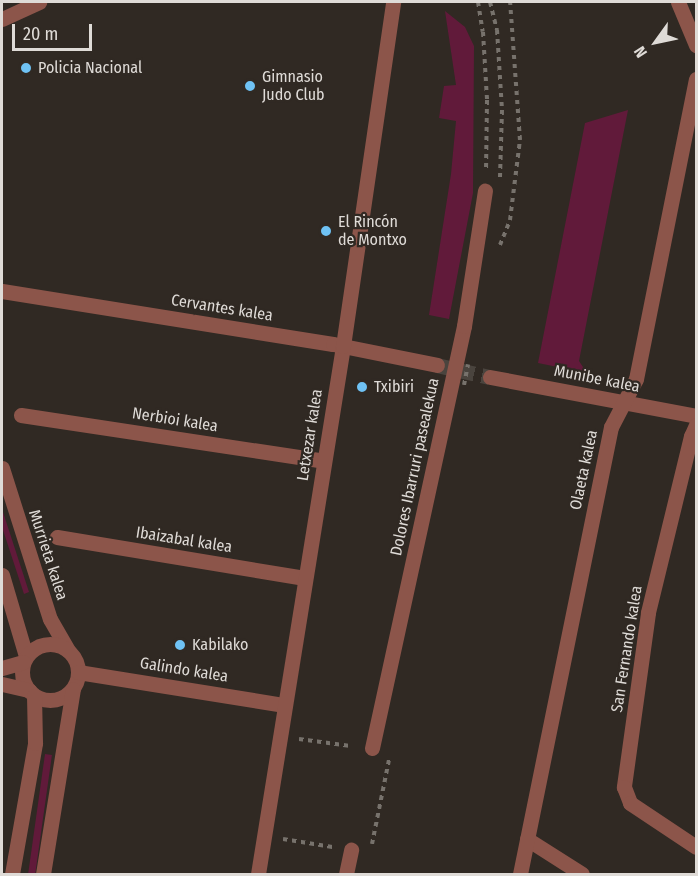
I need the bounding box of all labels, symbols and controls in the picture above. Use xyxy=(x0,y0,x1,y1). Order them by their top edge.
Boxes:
scale bar xyxy=(15,12,94,50)
north arrow xyxy=(626,12,686,72)
text: 20 m xyxy=(23,23,58,45)
text: N xyxy=(630,43,651,61)
place label: Policia Nacional xyxy=(38,58,142,78)
marker: Policia Nacional xyxy=(19,61,33,75)
place label: Gimnasio Judo Club xyxy=(262,67,325,105)
marker: Gimnasio Judo Club xyxy=(243,79,257,93)
place label: El Rincón de Montxo xyxy=(338,212,407,250)
marker: El Rincón de Montxo xyxy=(319,224,333,238)
street label: Cervantes kalea xyxy=(170,290,274,326)
street label: Munibe kalea xyxy=(552,361,642,397)
street label: Dolores Ibarruri pasealekua xyxy=(387,376,443,558)
place label: Txibiri xyxy=(374,377,414,397)
marker: Txibiri xyxy=(355,380,369,394)
street label: Letxezar kalea xyxy=(293,388,327,482)
street label: Nerbioi kalea xyxy=(131,404,219,436)
street label: Olaeta kalea xyxy=(566,428,602,512)
street label: Murrieta kalea xyxy=(24,507,72,603)
street label: Ibaizabal kalea xyxy=(135,523,233,557)
street label: San Fernando kalea xyxy=(608,584,646,714)
place label: Kabilako xyxy=(192,635,248,655)
marker: Kabilako xyxy=(173,638,187,652)
street label: Galindo kalea xyxy=(139,654,229,686)

